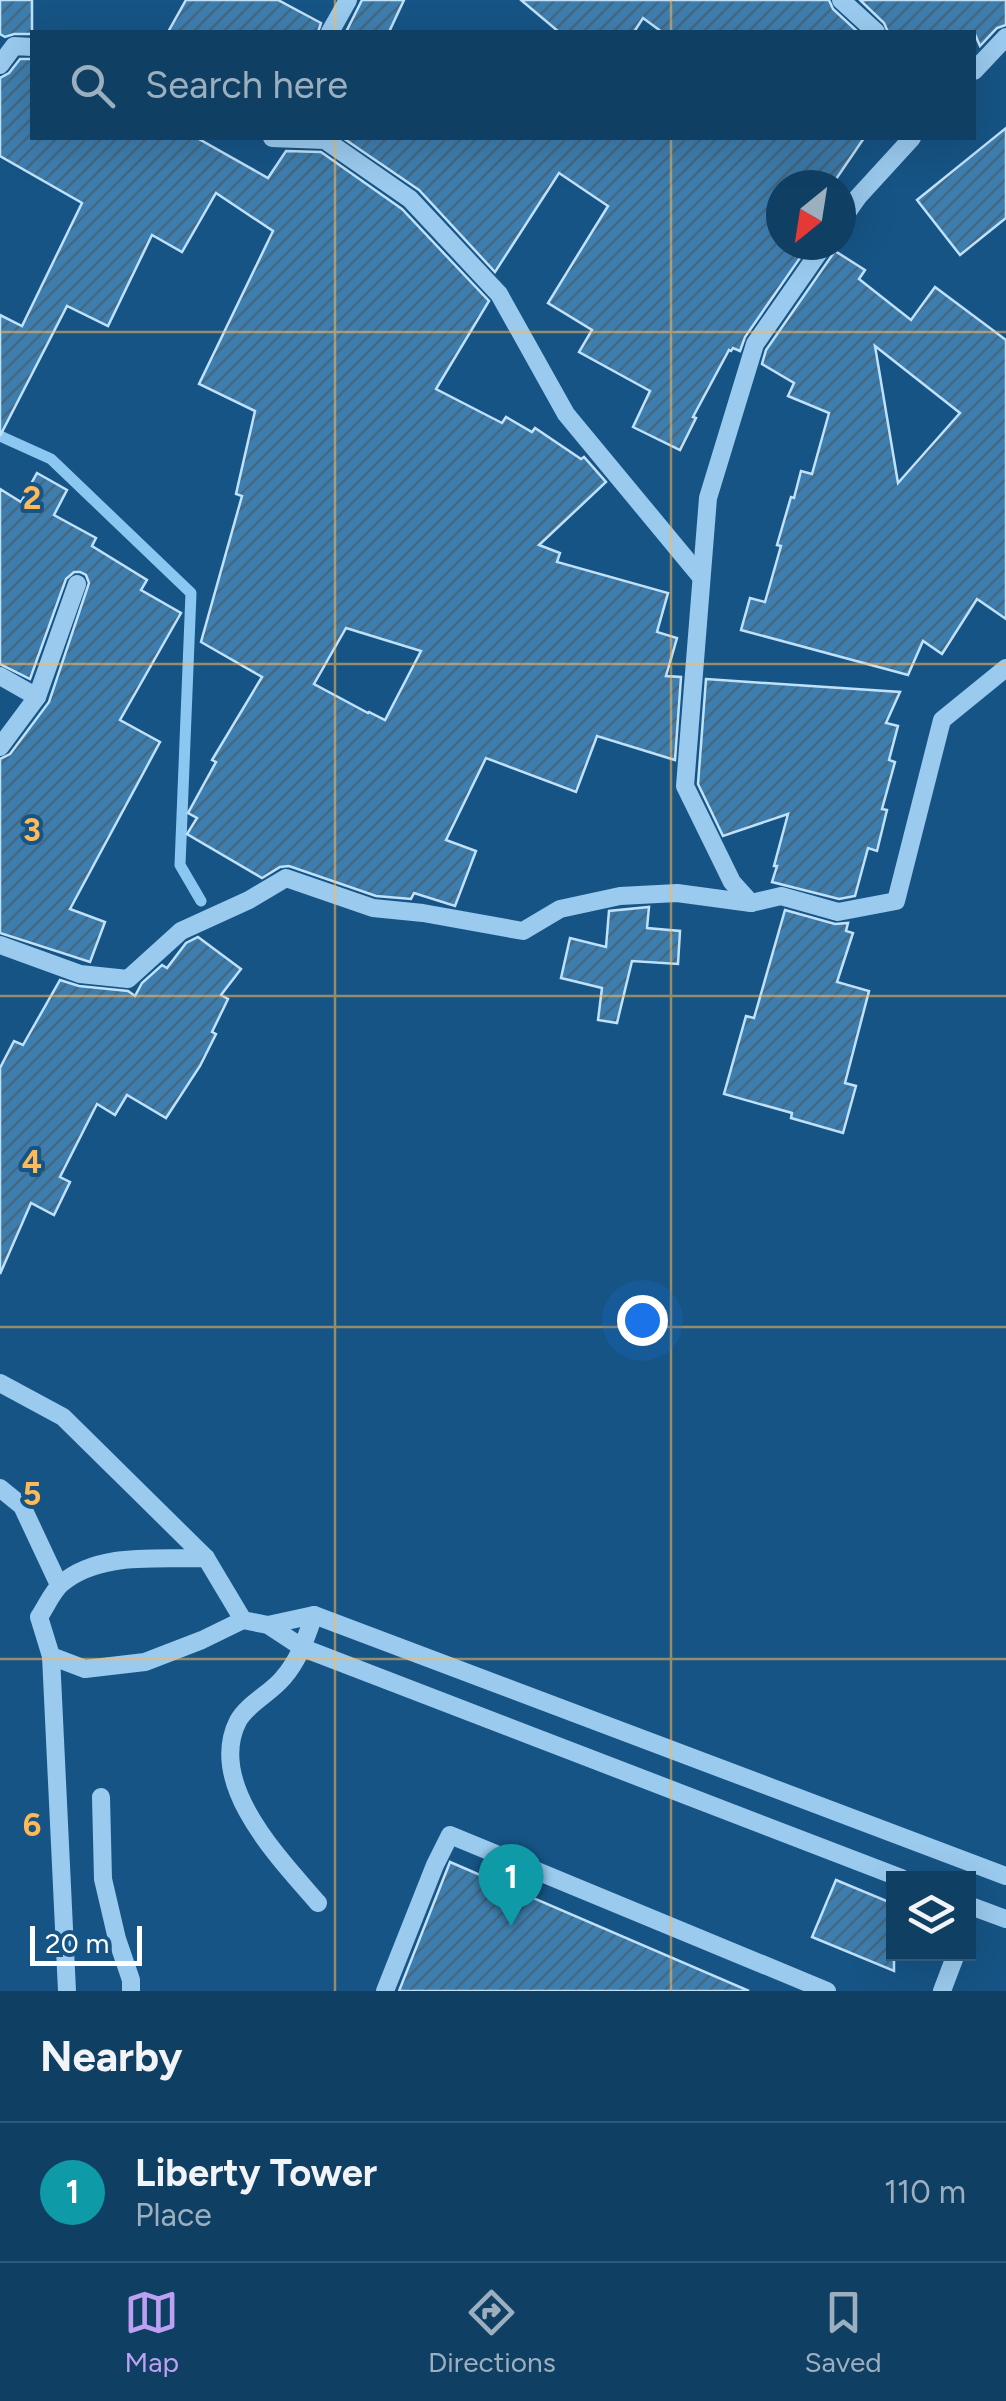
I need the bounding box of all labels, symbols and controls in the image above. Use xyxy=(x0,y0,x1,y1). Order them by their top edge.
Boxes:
search box xyxy=(30,30,976,140)
icon: search xyxy=(65,58,120,113)
text: Search here xyxy=(145,62,348,108)
north arrow xyxy=(766,170,856,260)
text: 2 xyxy=(23,479,41,517)
text: 3 xyxy=(23,811,41,849)
text: 4 xyxy=(22,1143,42,1181)
your location xyxy=(617,1295,668,1346)
text: 5 xyxy=(23,1475,41,1513)
text: 6 xyxy=(23,1806,41,1844)
pin: 1 xyxy=(478,1844,544,1926)
map controls xyxy=(886,1871,976,1961)
button: layers xyxy=(886,1871,976,1961)
scale bar xyxy=(30,1921,142,1966)
text: 20 m xyxy=(45,1926,109,1960)
text: Nearby xyxy=(40,2031,182,2082)
text: Liberty Tower xyxy=(135,2150,377,2196)
text: 1 xyxy=(66,2173,79,2211)
text: 110 m xyxy=(884,2173,966,2211)
text: Place xyxy=(135,2196,212,2234)
tab: Map xyxy=(124,2285,179,2379)
tab: Directions xyxy=(428,2285,556,2379)
tab: Saved xyxy=(804,2285,882,2379)

